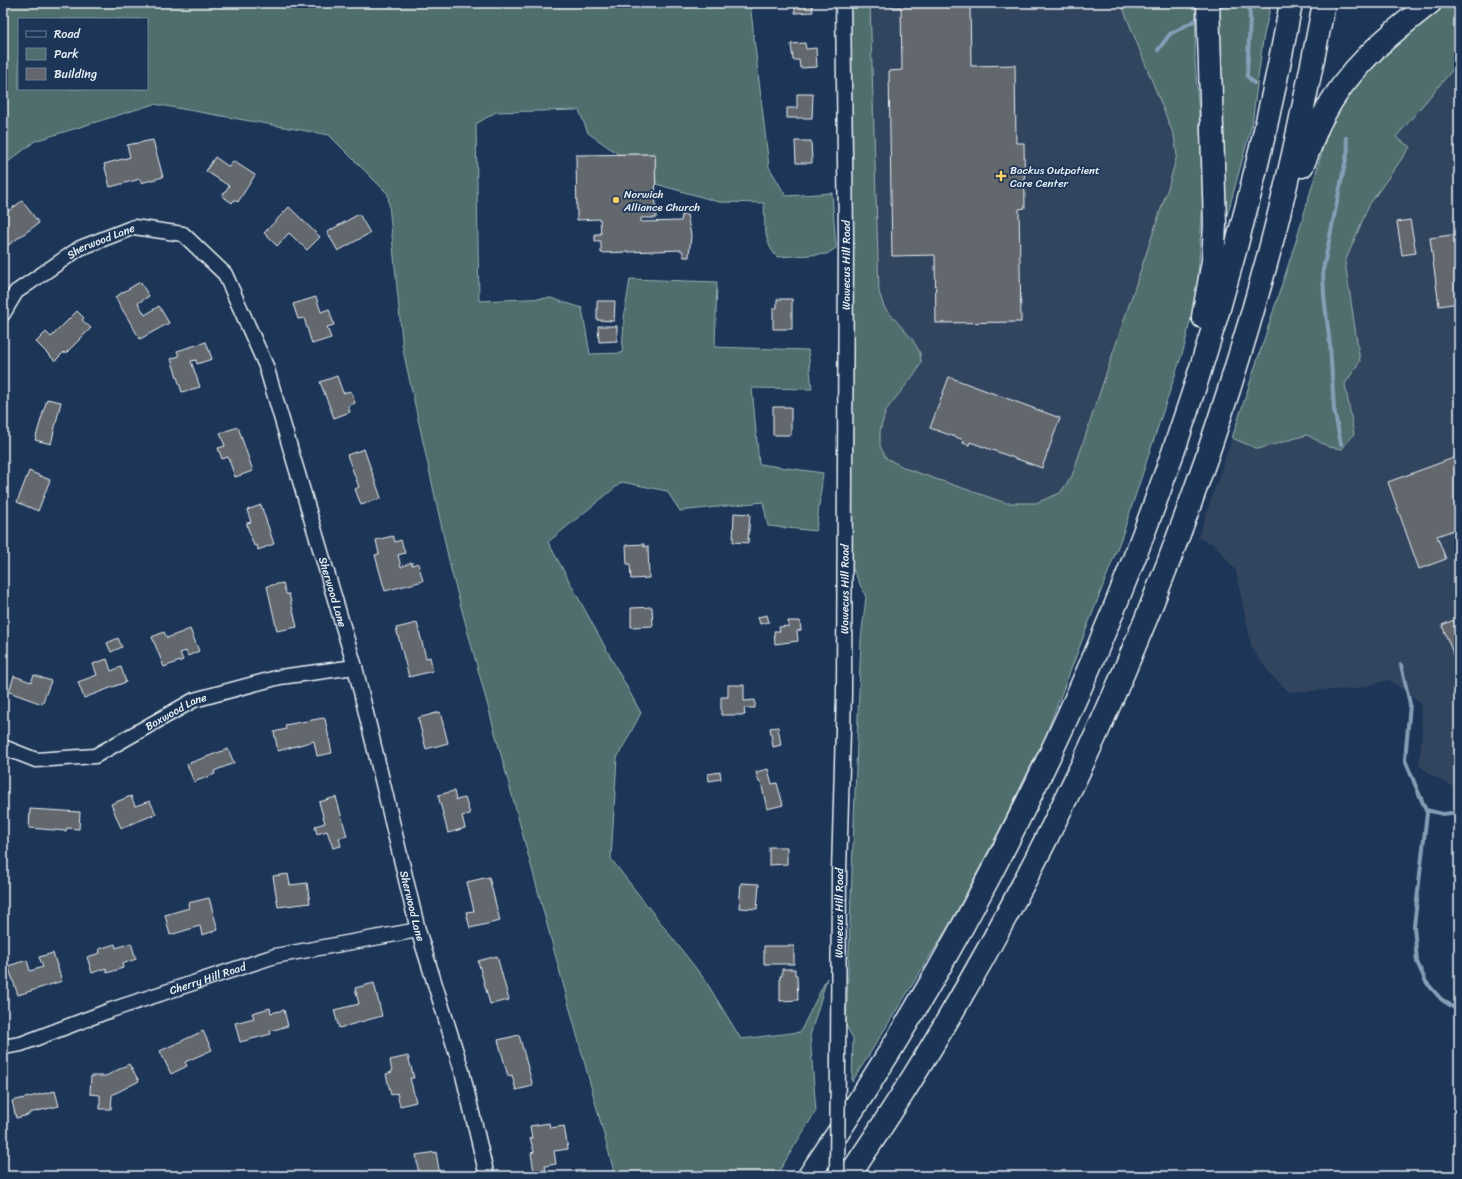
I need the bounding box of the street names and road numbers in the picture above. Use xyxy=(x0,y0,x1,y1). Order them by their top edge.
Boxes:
street label: Sherwood Lane xyxy=(63,218,138,264)
street label: Wawecus Hill Road xyxy=(837,219,856,310)
street label: Wawecus Hill Road xyxy=(835,543,855,634)
street label: Sherwood Lane xyxy=(313,555,352,630)
street label: Boxwood Lane xyxy=(142,688,209,736)
street label: Wawecus Hill Road xyxy=(830,867,849,958)
street label: Sherwood Lane xyxy=(394,869,430,944)
street label: Cherry Hill Road xyxy=(167,957,249,1000)

